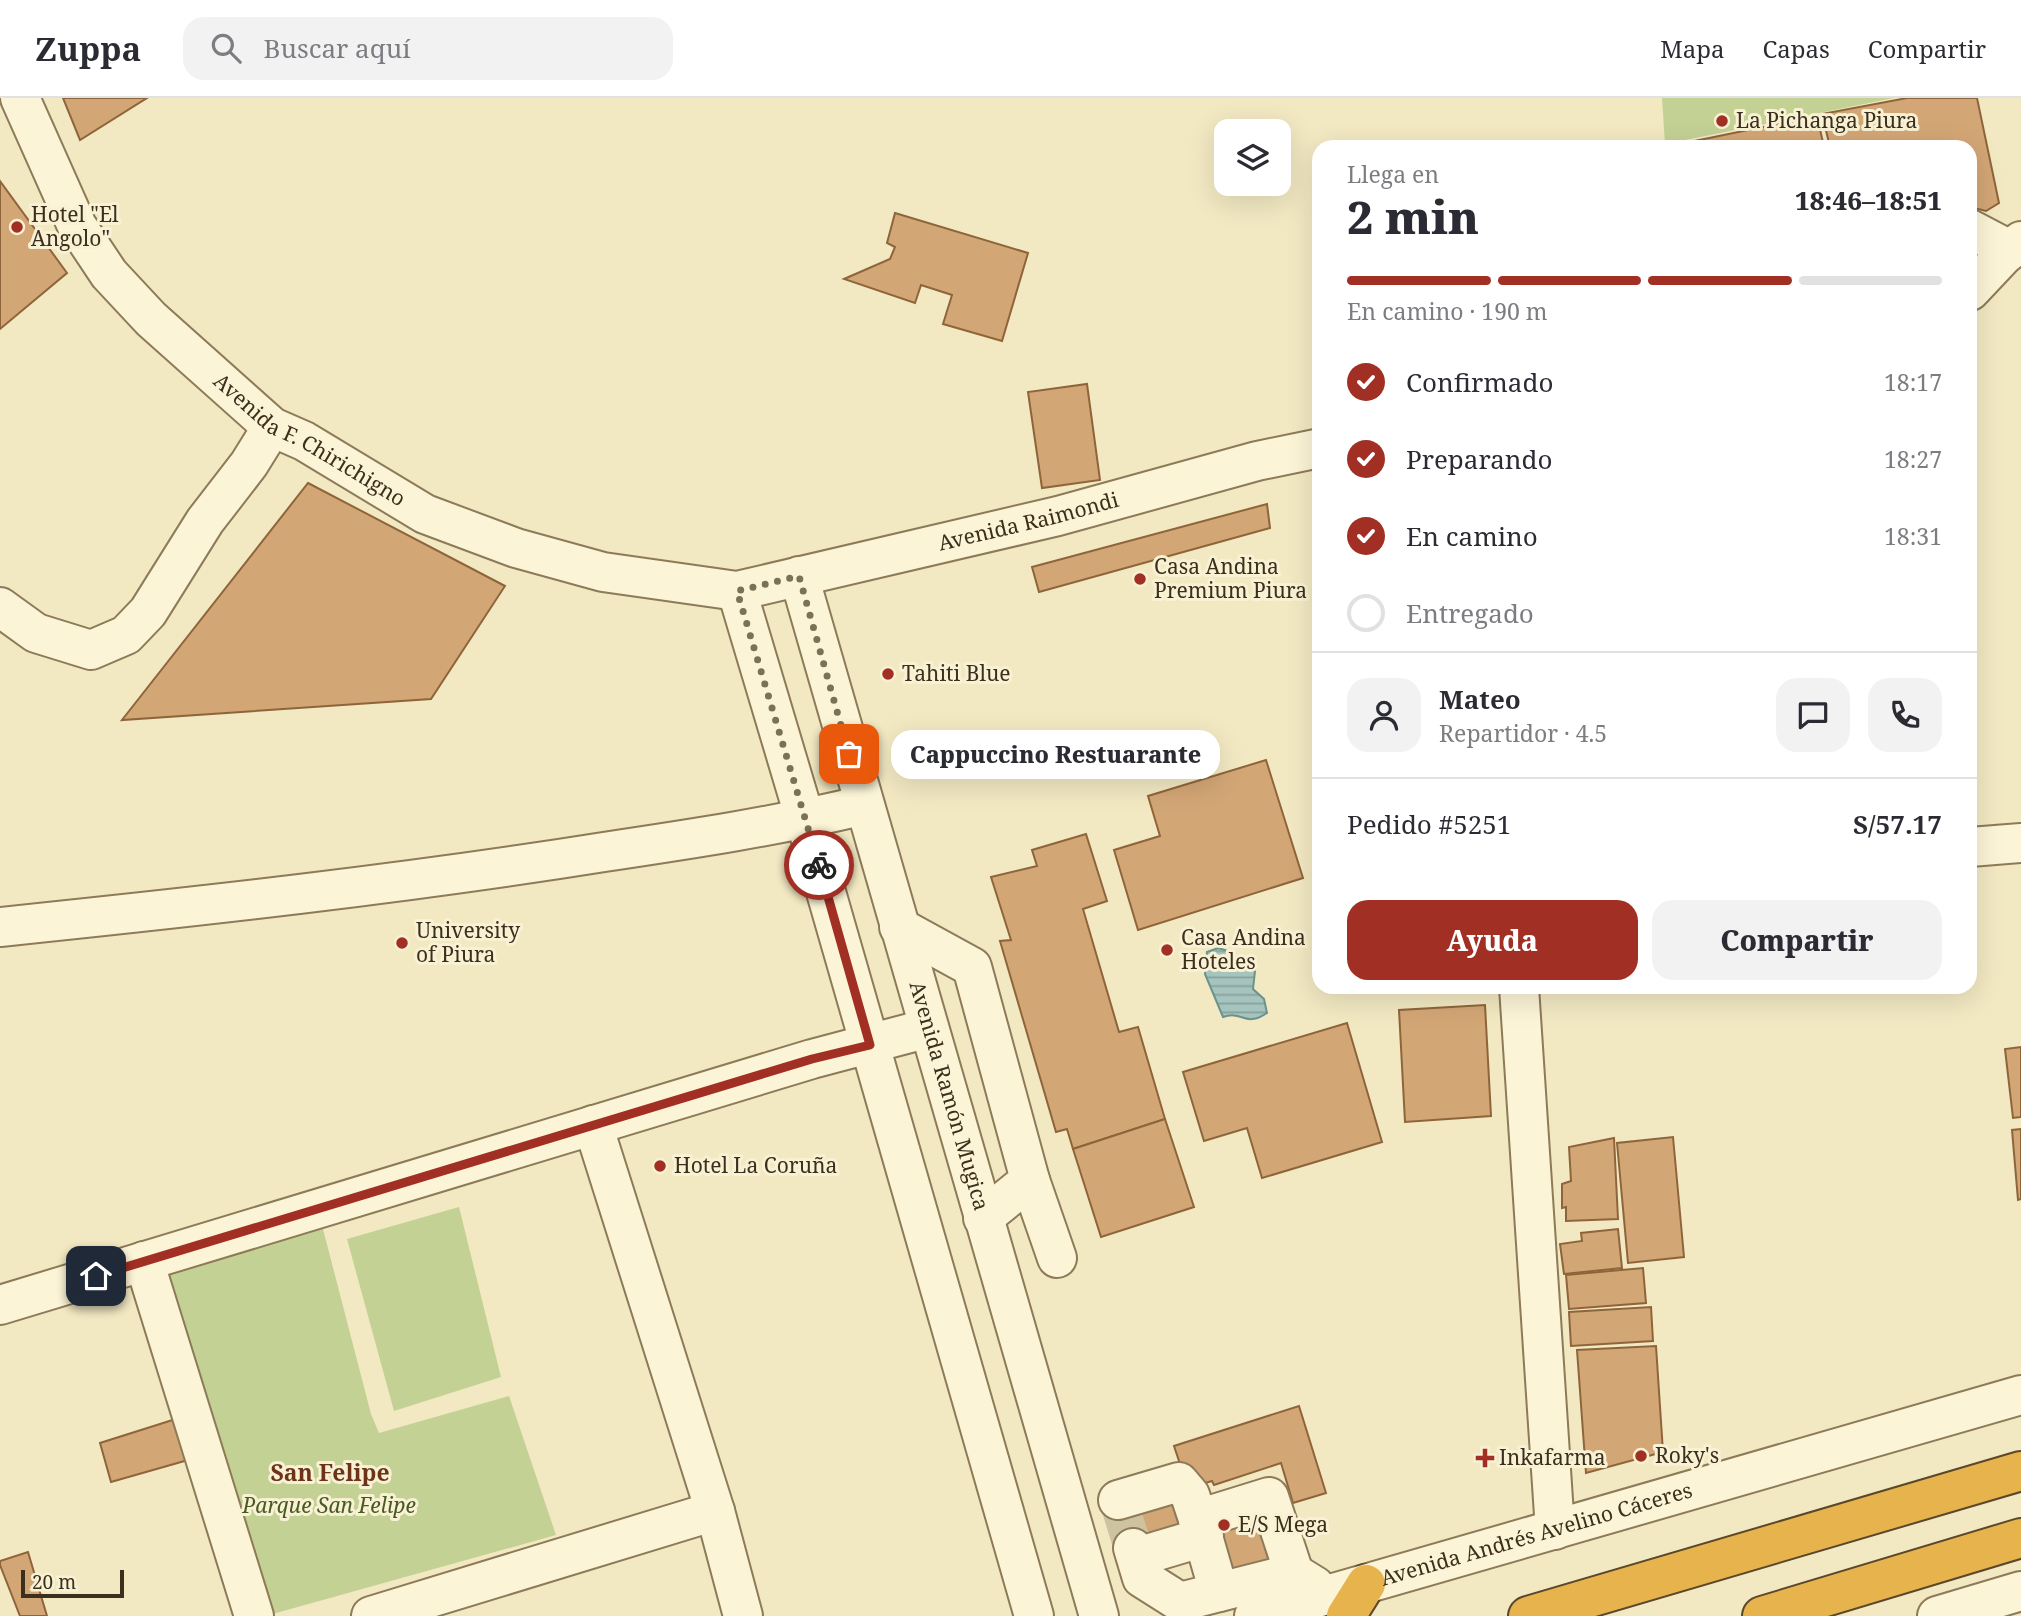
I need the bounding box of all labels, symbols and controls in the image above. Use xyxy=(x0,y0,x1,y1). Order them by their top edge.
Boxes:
search box xyxy=(183,17,673,80)
text: Zuppa xyxy=(35,26,141,71)
icon: search xyxy=(207,29,245,67)
text: Buscar aquí xyxy=(263,30,411,66)
text: Mapa xyxy=(1660,32,1724,65)
text: Capas xyxy=(1762,32,1830,65)
text: Compartir xyxy=(1868,32,1986,65)
place label: La Pichanga Piura xyxy=(1736,106,1917,134)
marker: La Pichanga Piura xyxy=(1714,113,1730,129)
map controls xyxy=(1214,119,1291,196)
button: layers xyxy=(1214,119,1291,196)
text: Llega en xyxy=(1347,158,1439,190)
text: 18:46–18:51 xyxy=(1795,182,1942,218)
text: 2 min xyxy=(1347,185,1479,247)
place label: Hotel "El Angolo" xyxy=(31,200,119,252)
marker: Hotel "El Angolo" xyxy=(9,219,25,235)
text: En camino · 190 m xyxy=(1347,295,1548,327)
icon: check xyxy=(1347,363,1385,401)
text: Confirmado xyxy=(1406,364,1553,400)
street label: Avenida F. Chirichigno xyxy=(208,366,411,512)
text: 18:17 xyxy=(1884,366,1942,398)
icon: check xyxy=(1347,440,1385,478)
text: Preparando xyxy=(1406,441,1553,477)
text: 18:27 xyxy=(1884,443,1942,475)
street label: Avenida Raimondi xyxy=(935,485,1122,557)
icon: check xyxy=(1347,517,1385,555)
text: En camino xyxy=(1406,518,1538,554)
text: 18:31 xyxy=(1884,520,1942,552)
place label: Casa Andina Premium Piura xyxy=(1154,552,1307,604)
marker: Casa Andina Premium Piura xyxy=(1132,571,1148,587)
text: Entregado xyxy=(1406,595,1534,631)
place label: Tahiti Blue xyxy=(902,659,1011,687)
marker: Tahiti Blue xyxy=(880,666,896,682)
button: person xyxy=(1347,678,1421,752)
button: chat xyxy=(1776,678,1850,752)
button: phone xyxy=(1868,678,1942,752)
text: Mateo xyxy=(1439,681,1521,717)
text: Repartidor · 4.5 xyxy=(1439,717,1607,749)
pin xyxy=(819,724,879,784)
callout: Cappuccino Restuarante xyxy=(891,730,1220,778)
icon: bag xyxy=(830,735,868,773)
text: Cappuccino Restuarante xyxy=(910,738,1201,770)
text: Pedido #5251 xyxy=(1347,806,1511,842)
text: S/57.17 xyxy=(1853,806,1942,842)
courier xyxy=(784,830,854,900)
icon: bike xyxy=(800,846,838,884)
button: Ayuda xyxy=(1347,900,1638,980)
button: Compartir xyxy=(1652,900,1942,980)
place label: University of Piura xyxy=(416,916,520,968)
place label: Casa Andina Hoteles xyxy=(1181,923,1306,975)
marker: University of Piura xyxy=(394,935,410,951)
marker: Casa Andina Hoteles xyxy=(1159,942,1175,958)
street label: Avenida Ramón Mugica xyxy=(904,978,996,1213)
place label: Hotel La Coruña xyxy=(674,1151,837,1179)
marker: Hotel La Coruña xyxy=(652,1158,668,1174)
pin xyxy=(66,1246,126,1306)
icon: home xyxy=(77,1257,115,1295)
place label: Roky's xyxy=(1655,1441,1719,1469)
place label: Inkafarma xyxy=(1499,1443,1606,1471)
marker: Roky's xyxy=(1633,1448,1649,1464)
marker: Inkafarma xyxy=(1477,1450,1493,1466)
district label: San Felipe xyxy=(270,1456,390,1488)
street label: Avenida Andrés Avelino Cáceres xyxy=(1377,1475,1695,1592)
park label: Parque San Felipe xyxy=(241,1491,416,1519)
place label: E/S Mega xyxy=(1238,1510,1328,1538)
marker: E/S Mega xyxy=(1216,1517,1232,1533)
scale bar xyxy=(21,1567,124,1599)
text: 20 m xyxy=(32,1569,76,1595)

